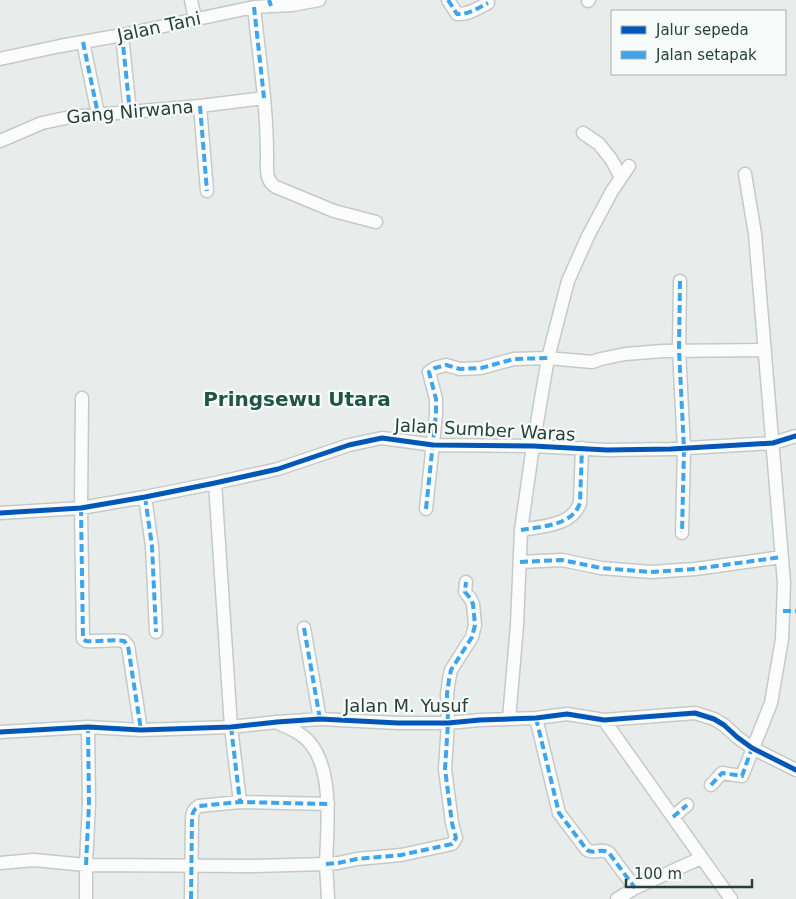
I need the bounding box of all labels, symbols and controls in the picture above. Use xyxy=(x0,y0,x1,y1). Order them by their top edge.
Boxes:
street label: Jalan Tani xyxy=(114,7,203,46)
legend xyxy=(611,10,786,75)
text: Jalur sepeda xyxy=(655,21,749,39)
text: Jalan setapak xyxy=(655,46,757,64)
street label: Gang Nirwana xyxy=(65,95,194,128)
district label: Pringsewu Utara xyxy=(203,387,391,411)
street label: Jalan Sumber Waras xyxy=(393,414,576,445)
street label: Jalan M. Yusuf xyxy=(343,695,469,716)
scale bar xyxy=(626,856,752,888)
text: 100 m xyxy=(634,865,682,883)

